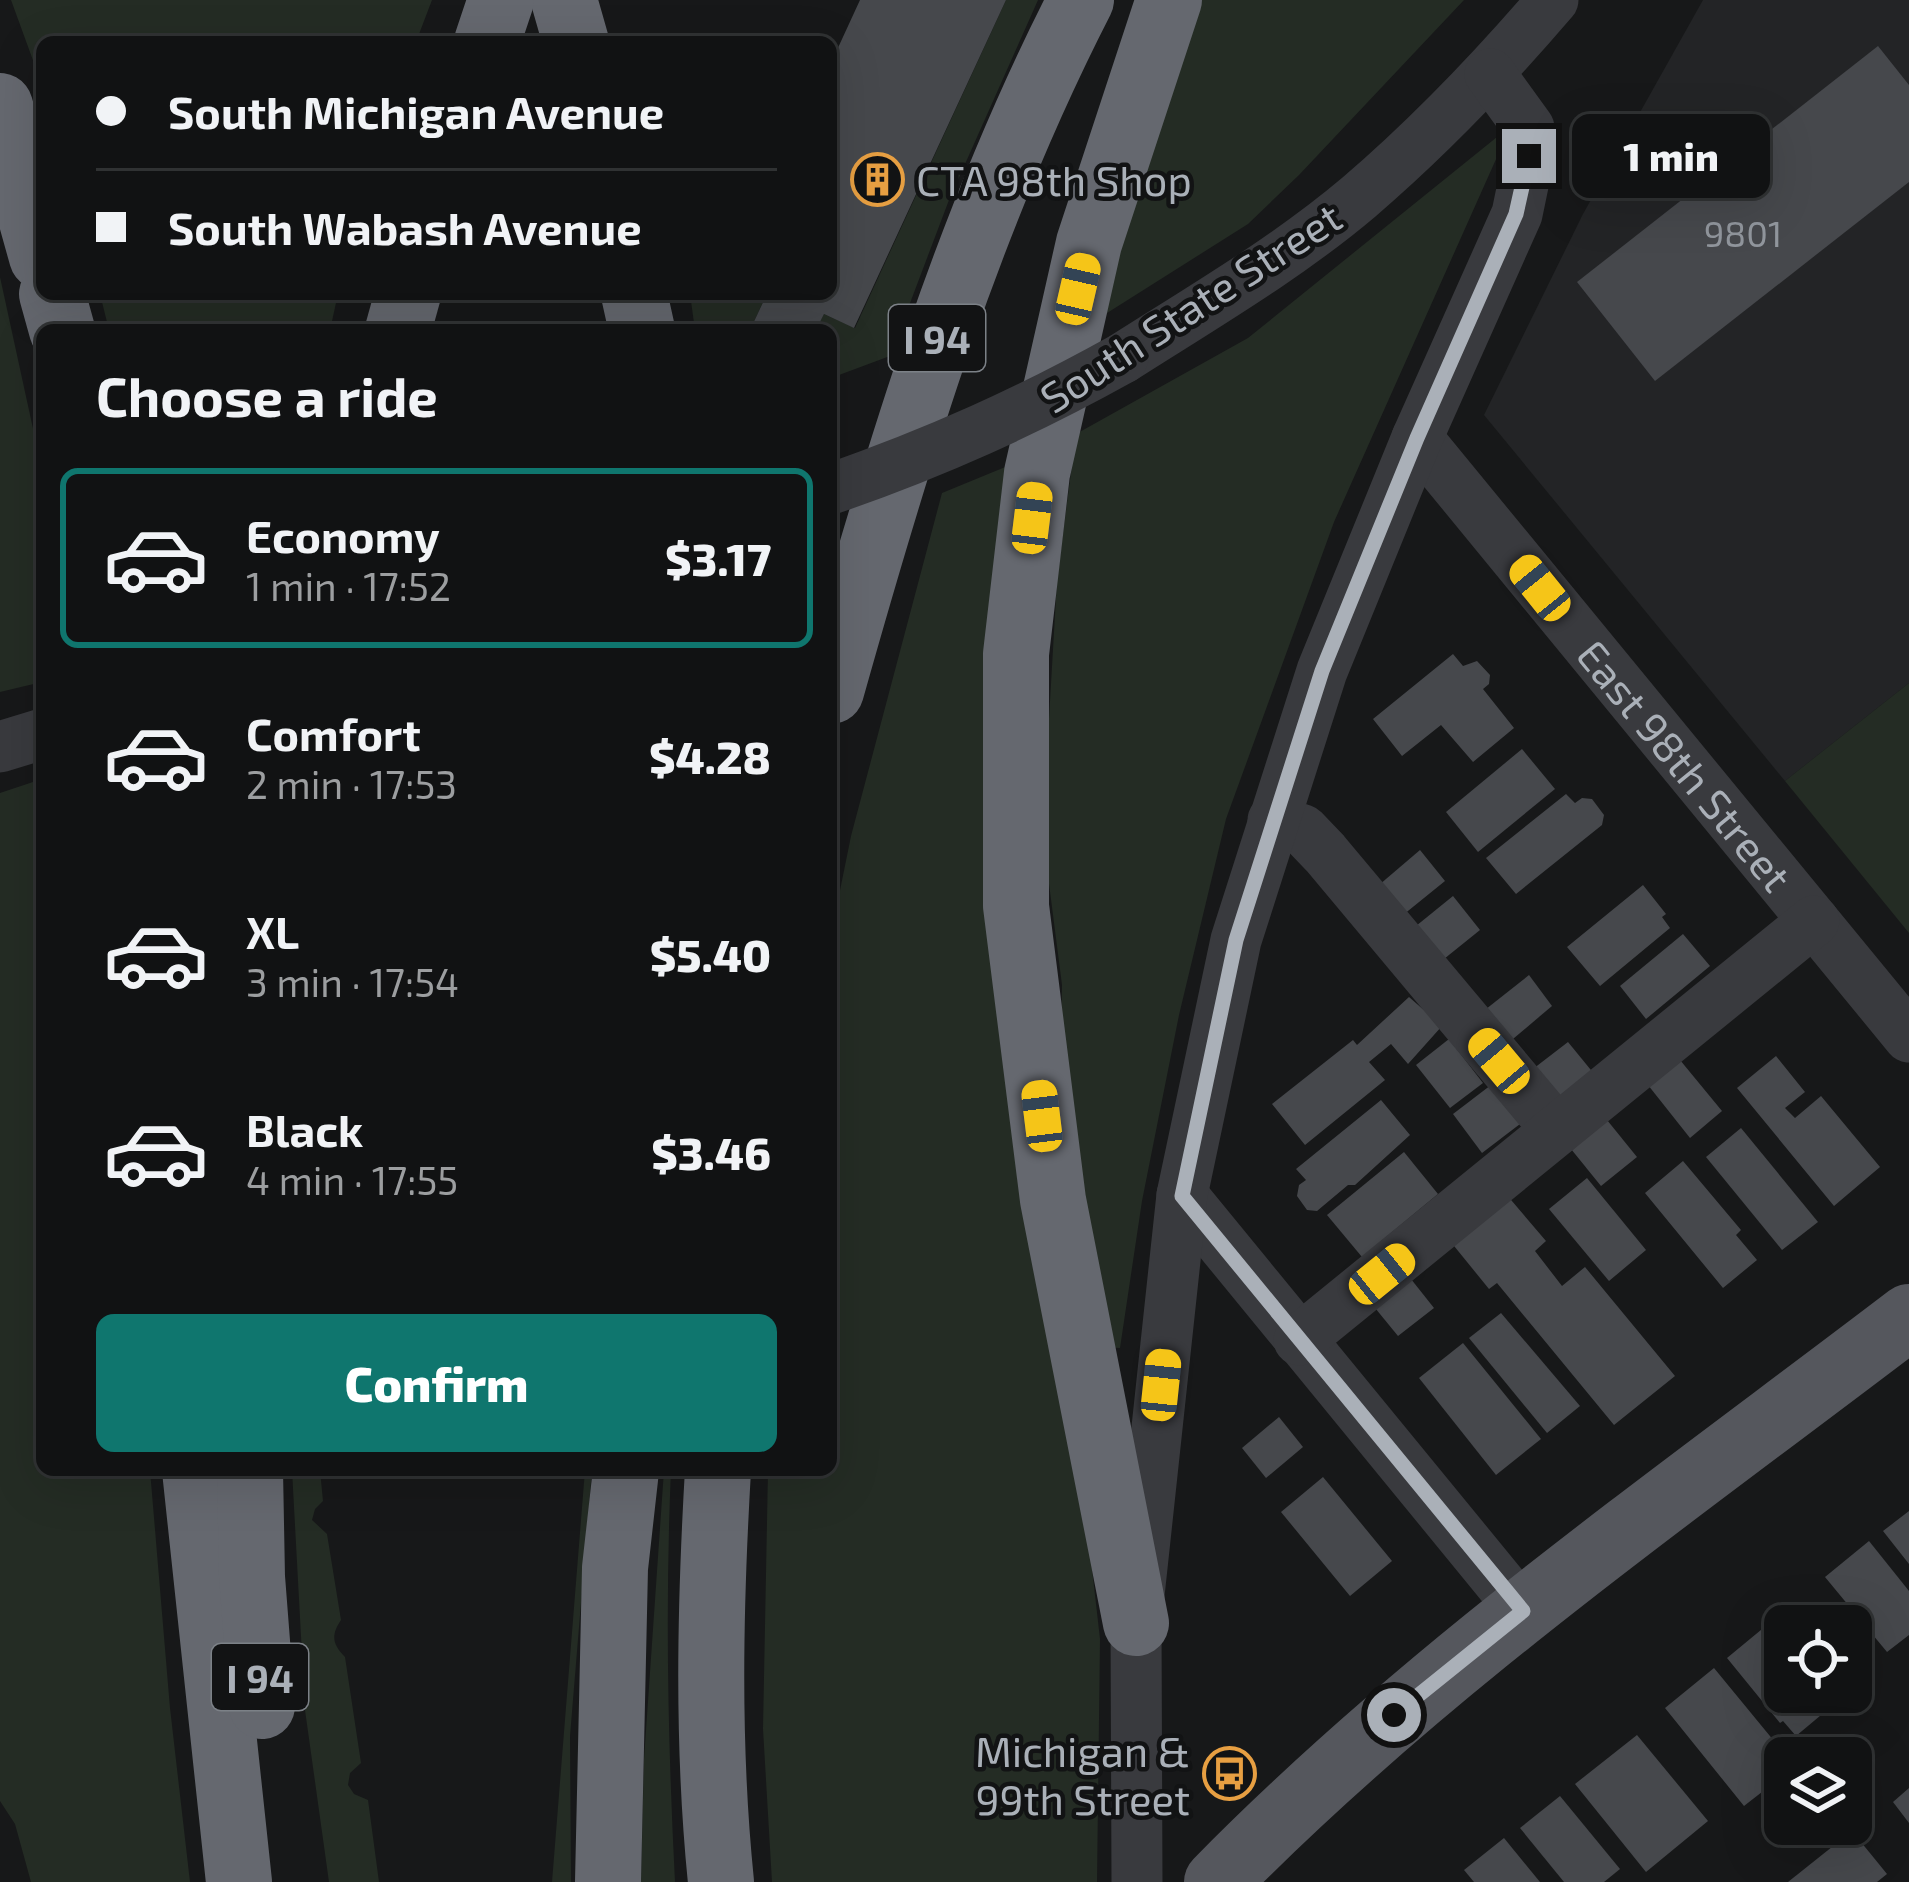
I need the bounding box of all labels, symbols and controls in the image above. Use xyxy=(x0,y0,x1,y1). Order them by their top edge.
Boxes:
text: South Michigan Avenue xyxy=(168,84,664,138)
callout: 1 min xyxy=(1571,114,1769,198)
route end xyxy=(1502,129,1556,183)
text: 1 min xyxy=(1623,132,1719,179)
building icon: CTA 98th Shop xyxy=(849,151,905,207)
place label: CTA 98th Shop xyxy=(916,154,1192,204)
street label: South State Street xyxy=(1030,190,1350,422)
text: South Wabash Avenue xyxy=(168,200,642,254)
house number: 9801 xyxy=(1704,211,1782,254)
car xyxy=(1052,250,1104,328)
road number: I 94 xyxy=(889,305,985,371)
text: Choose a ride xyxy=(96,363,438,428)
car xyxy=(1010,480,1054,556)
icon: car xyxy=(102,504,210,612)
text: Economy xyxy=(246,508,440,562)
text: $3.17 xyxy=(665,531,771,585)
car xyxy=(1503,549,1577,627)
text: 1 min · 17:52 xyxy=(246,562,451,609)
street label: East 98th Street xyxy=(1568,629,1803,900)
icon: car xyxy=(102,702,210,810)
text: Comfort xyxy=(246,706,421,760)
text: $4.28 xyxy=(649,729,771,783)
text: 2 min · 17:53 xyxy=(246,760,457,807)
icon: car xyxy=(102,900,210,1008)
text: XL xyxy=(246,904,299,958)
text: $5.40 xyxy=(650,927,771,981)
text: 3 min · 17:54 xyxy=(246,958,459,1005)
car xyxy=(1462,1022,1536,1100)
car xyxy=(1020,1078,1064,1154)
icon: car xyxy=(102,1098,210,1206)
text: Black xyxy=(246,1102,363,1156)
text: $3.46 xyxy=(651,1125,771,1179)
text: 4 min · 17:55 xyxy=(246,1156,458,1203)
car xyxy=(1343,1237,1421,1311)
button: Confirm xyxy=(96,1314,777,1452)
car xyxy=(1139,1347,1183,1423)
map controls xyxy=(1764,1605,1872,1845)
button: locate xyxy=(1764,1605,1872,1713)
road number: I 94 xyxy=(212,1644,308,1710)
route start xyxy=(1367,1688,1421,1742)
place label: Michigan & 99th Street xyxy=(975,1725,1190,1823)
button: layers xyxy=(1764,1737,1872,1845)
bus stop icon: Michigan & 99th Street xyxy=(1201,1746,1257,1802)

